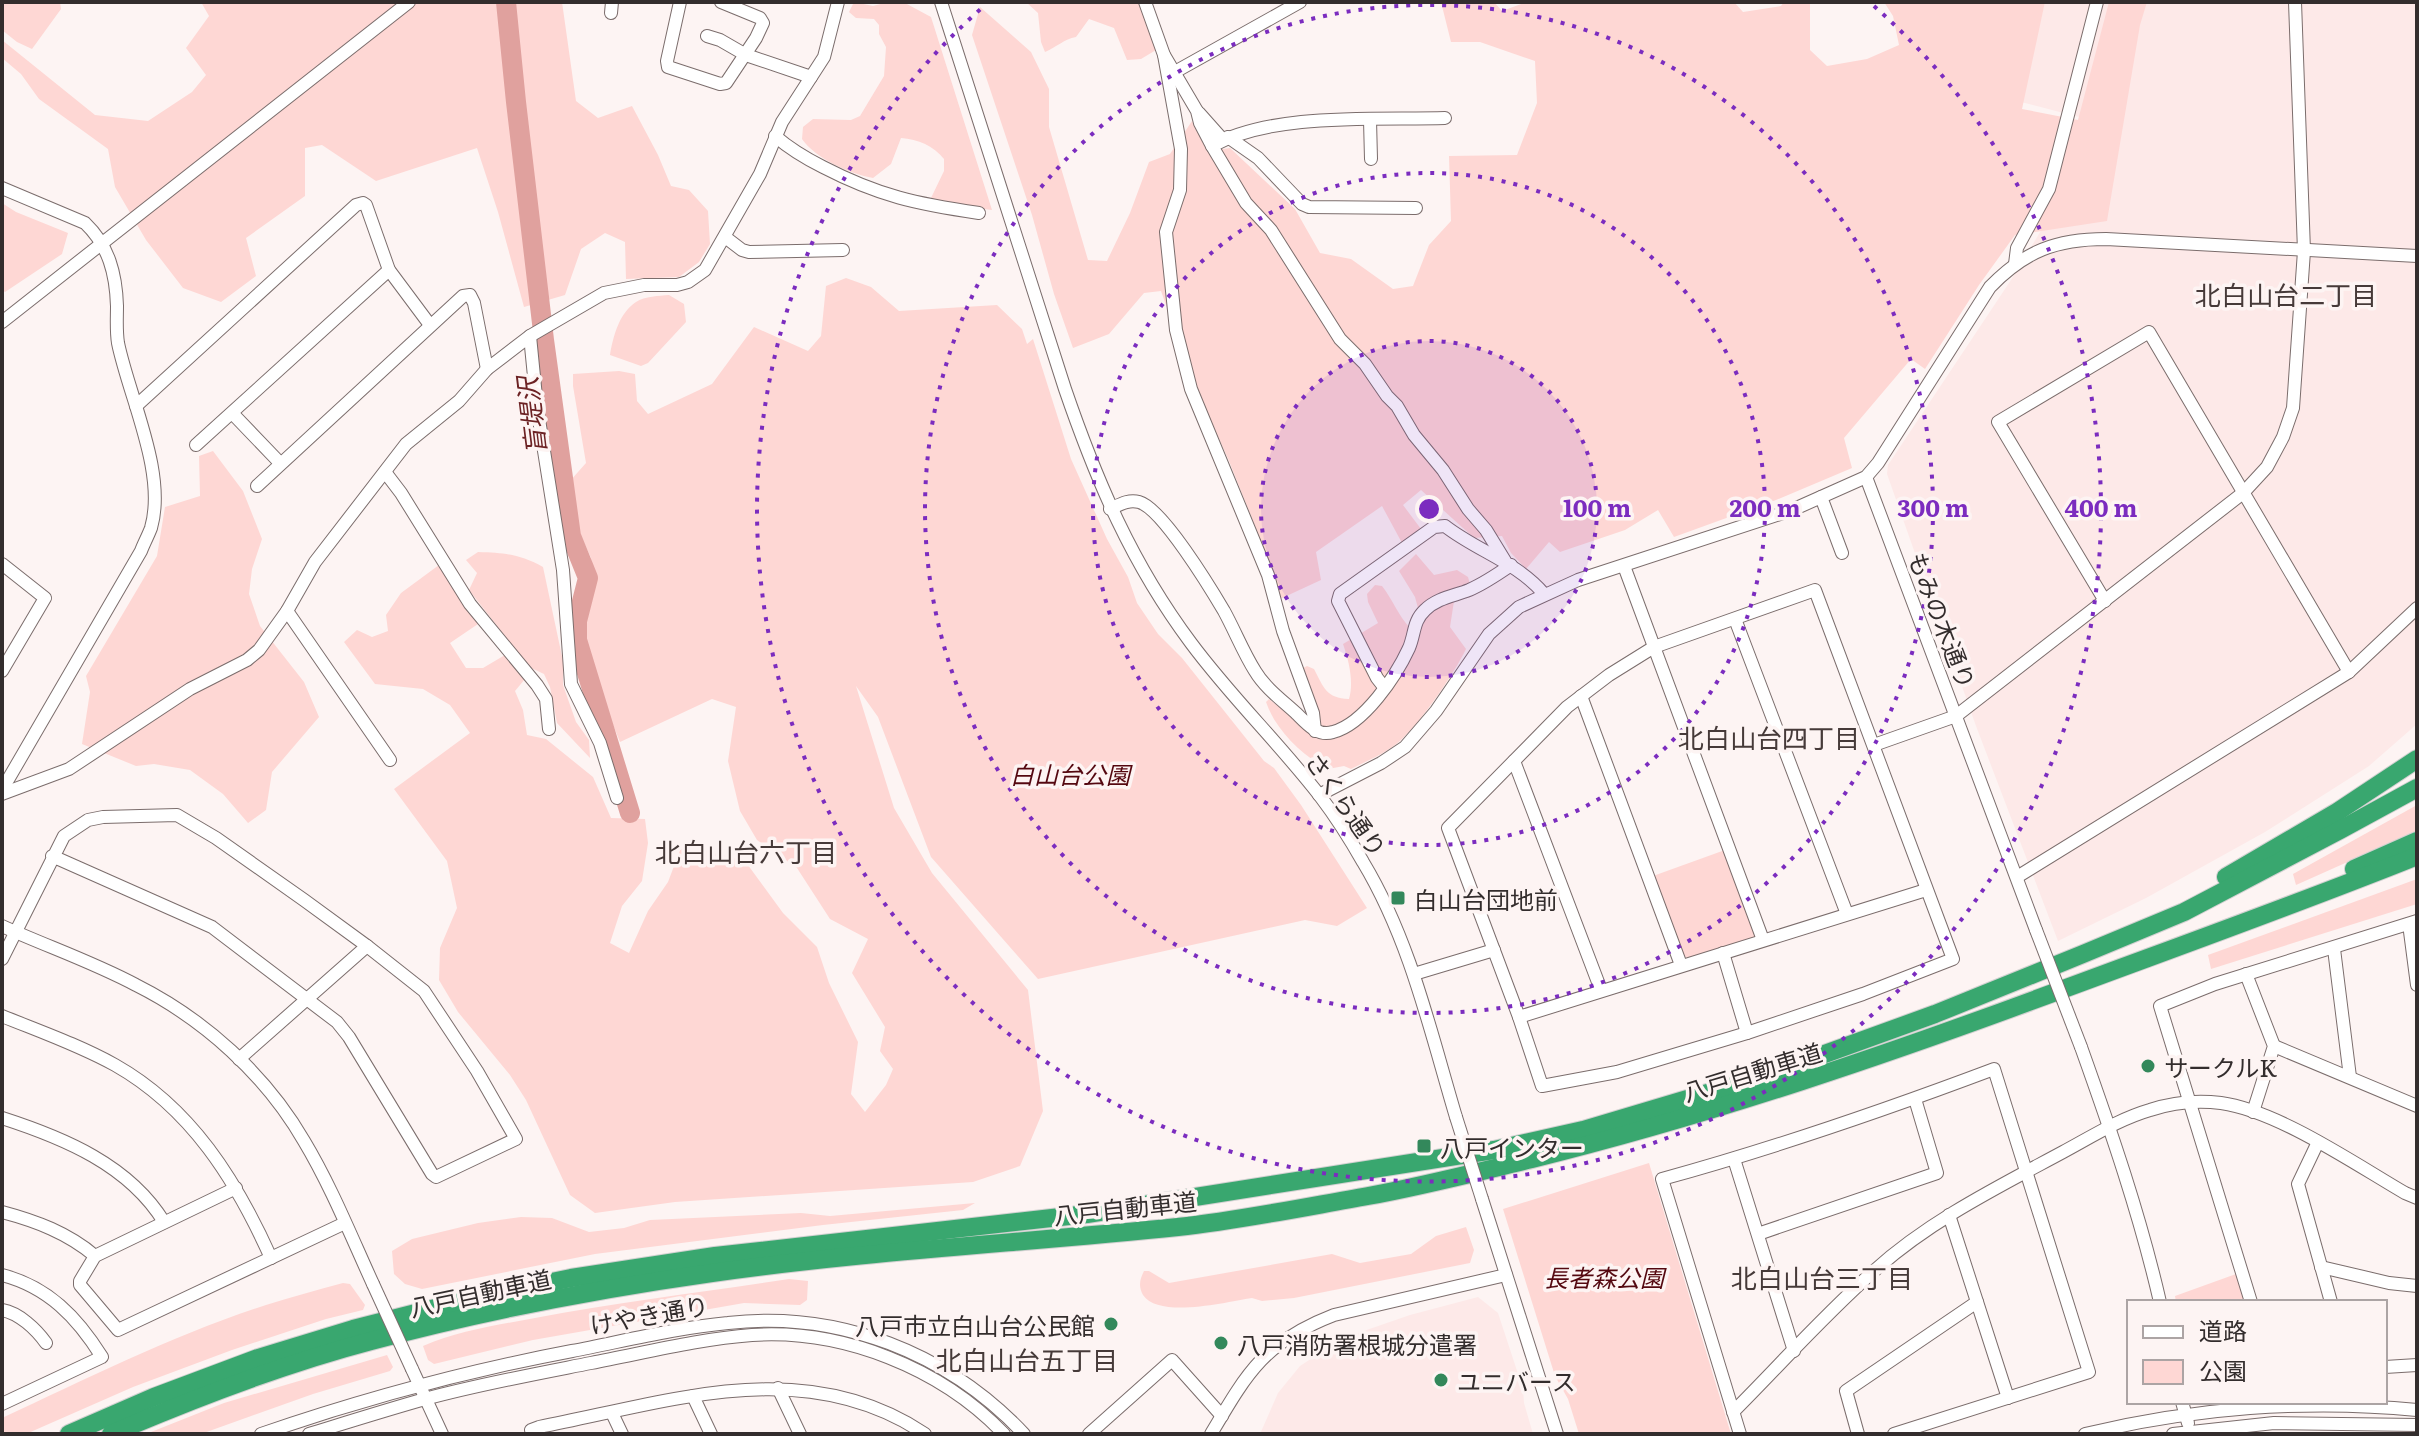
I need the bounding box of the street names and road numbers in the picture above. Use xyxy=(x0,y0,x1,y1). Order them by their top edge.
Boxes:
street label: もみの木通り xyxy=(1901,547,1985,693)
street label: さくら通り xyxy=(1298,745,1396,863)
street label: 八戸自動車道 xyxy=(1678,1033,1826,1109)
street label: 八戸自動車道 xyxy=(1052,1182,1198,1232)
street label: 八戸自動車道 xyxy=(406,1260,554,1324)
street label: けやき通り xyxy=(587,1286,711,1342)

